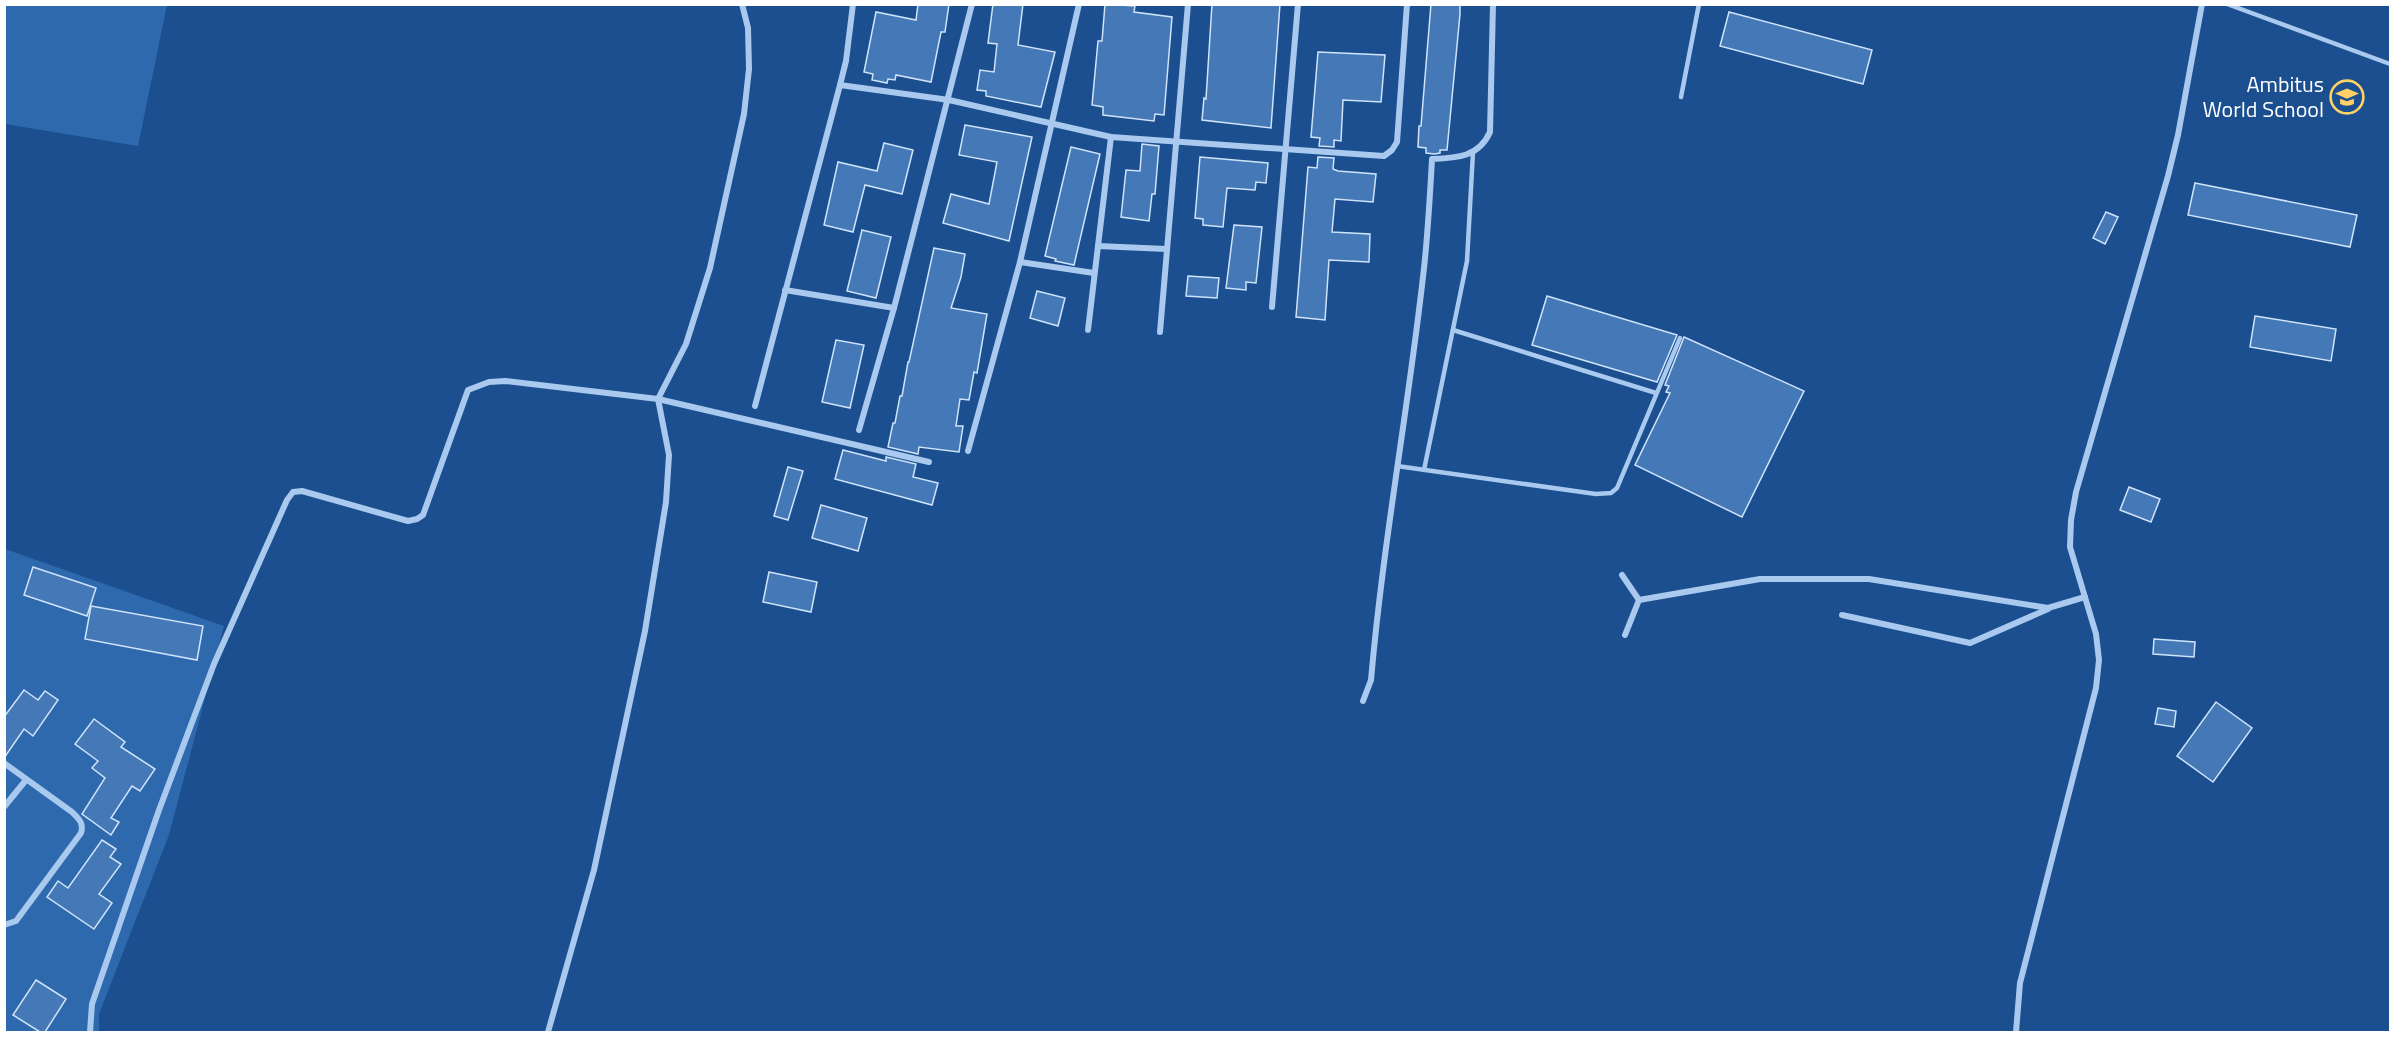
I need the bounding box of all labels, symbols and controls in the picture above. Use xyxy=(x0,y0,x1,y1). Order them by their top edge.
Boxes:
place label: Ambitus World School xyxy=(2203,67,2324,126)
school or university icon: Ambitus World School xyxy=(2329,79,2365,115)

